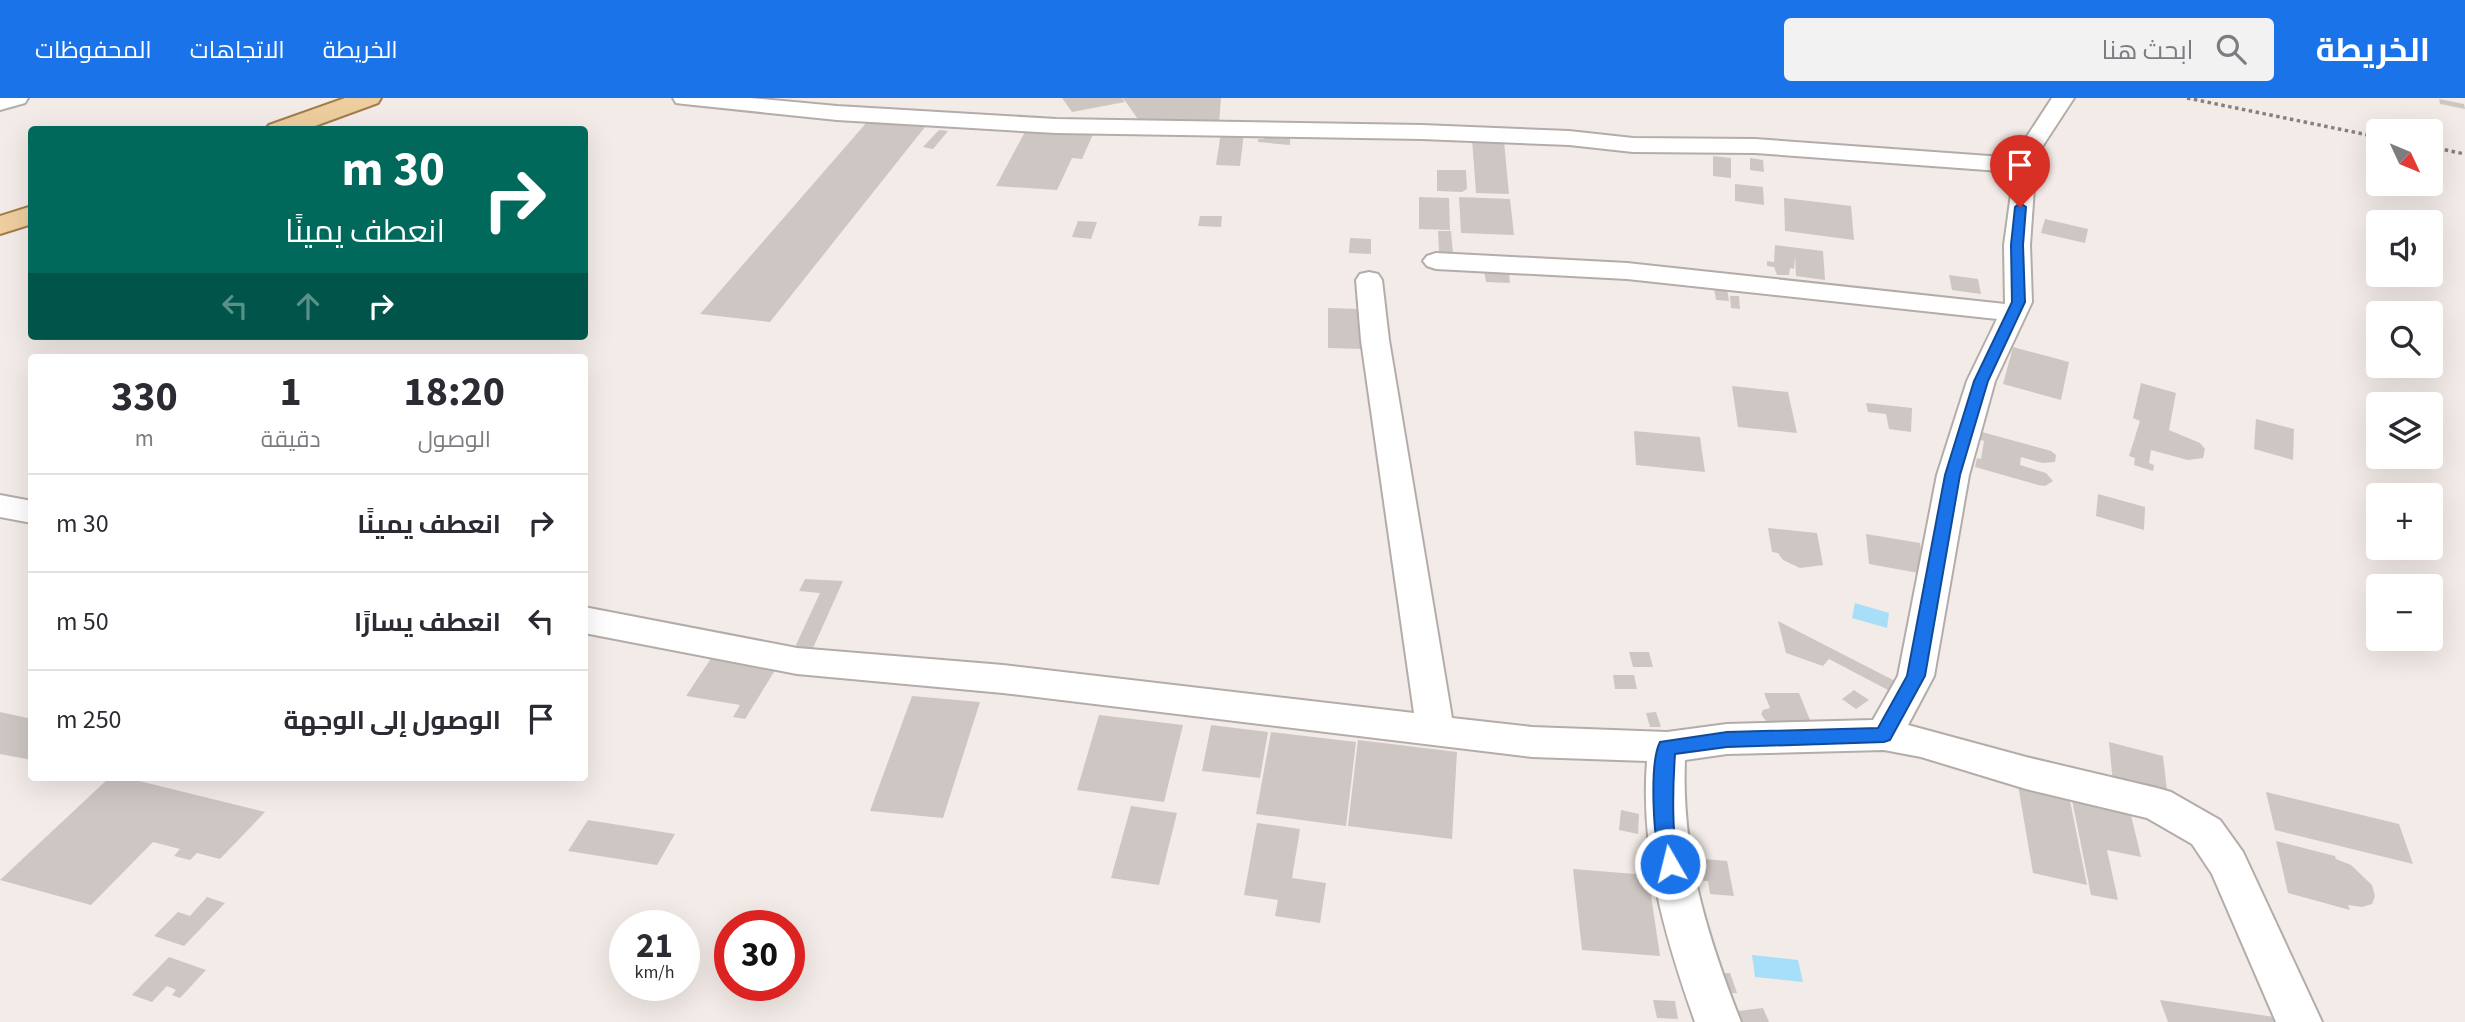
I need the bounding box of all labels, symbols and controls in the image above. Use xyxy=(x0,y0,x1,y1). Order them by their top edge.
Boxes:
search box xyxy=(1784,18,2274,81)
text: الخريطة xyxy=(2316,27,2430,74)
icon: search xyxy=(2212,30,2250,68)
text: ابحث هنا xyxy=(2102,32,2194,69)
text: المحفوظات xyxy=(35,33,152,68)
text: الاتجاهات xyxy=(190,33,285,68)
text: الخريطة xyxy=(323,33,398,68)
north arrow xyxy=(2366,119,2443,196)
map controls xyxy=(2366,119,2443,651)
text: 30 m xyxy=(341,135,445,205)
pin xyxy=(1990,135,2050,207)
icon: arrive xyxy=(2001,146,2039,184)
icon: right xyxy=(469,154,560,245)
text: انعطف يمينًا xyxy=(285,209,445,255)
button: sound xyxy=(2366,210,2443,287)
icon: left xyxy=(216,287,254,325)
icon: ahead xyxy=(289,287,327,325)
icon: right xyxy=(362,287,400,325)
button: search xyxy=(2366,301,2443,378)
text: 1 xyxy=(280,362,302,422)
text: 18:20 xyxy=(404,362,505,422)
text: 330 xyxy=(111,367,178,427)
button: layers xyxy=(2366,392,2443,469)
text: m xyxy=(135,422,154,455)
text: دقيقة xyxy=(261,423,321,456)
text: الوصول xyxy=(418,423,491,456)
button: + xyxy=(2366,483,2443,560)
icon: right xyxy=(522,504,560,542)
text: 30 m xyxy=(56,505,109,542)
text: انعطف يمينًا xyxy=(357,506,501,543)
button: − xyxy=(2366,574,2443,651)
icon: left xyxy=(522,602,560,640)
text: 50 m xyxy=(56,603,109,640)
text: انعطف يسارًا xyxy=(354,604,501,641)
icon: arrive xyxy=(522,700,560,738)
text: 250 m xyxy=(56,701,122,738)
text: الوصول إلى الوجهة xyxy=(283,702,501,739)
position arrow xyxy=(1633,827,1707,901)
speed limit sign: 30 xyxy=(714,910,805,1001)
text: 21 xyxy=(636,921,673,971)
text: km/h xyxy=(635,960,674,985)

